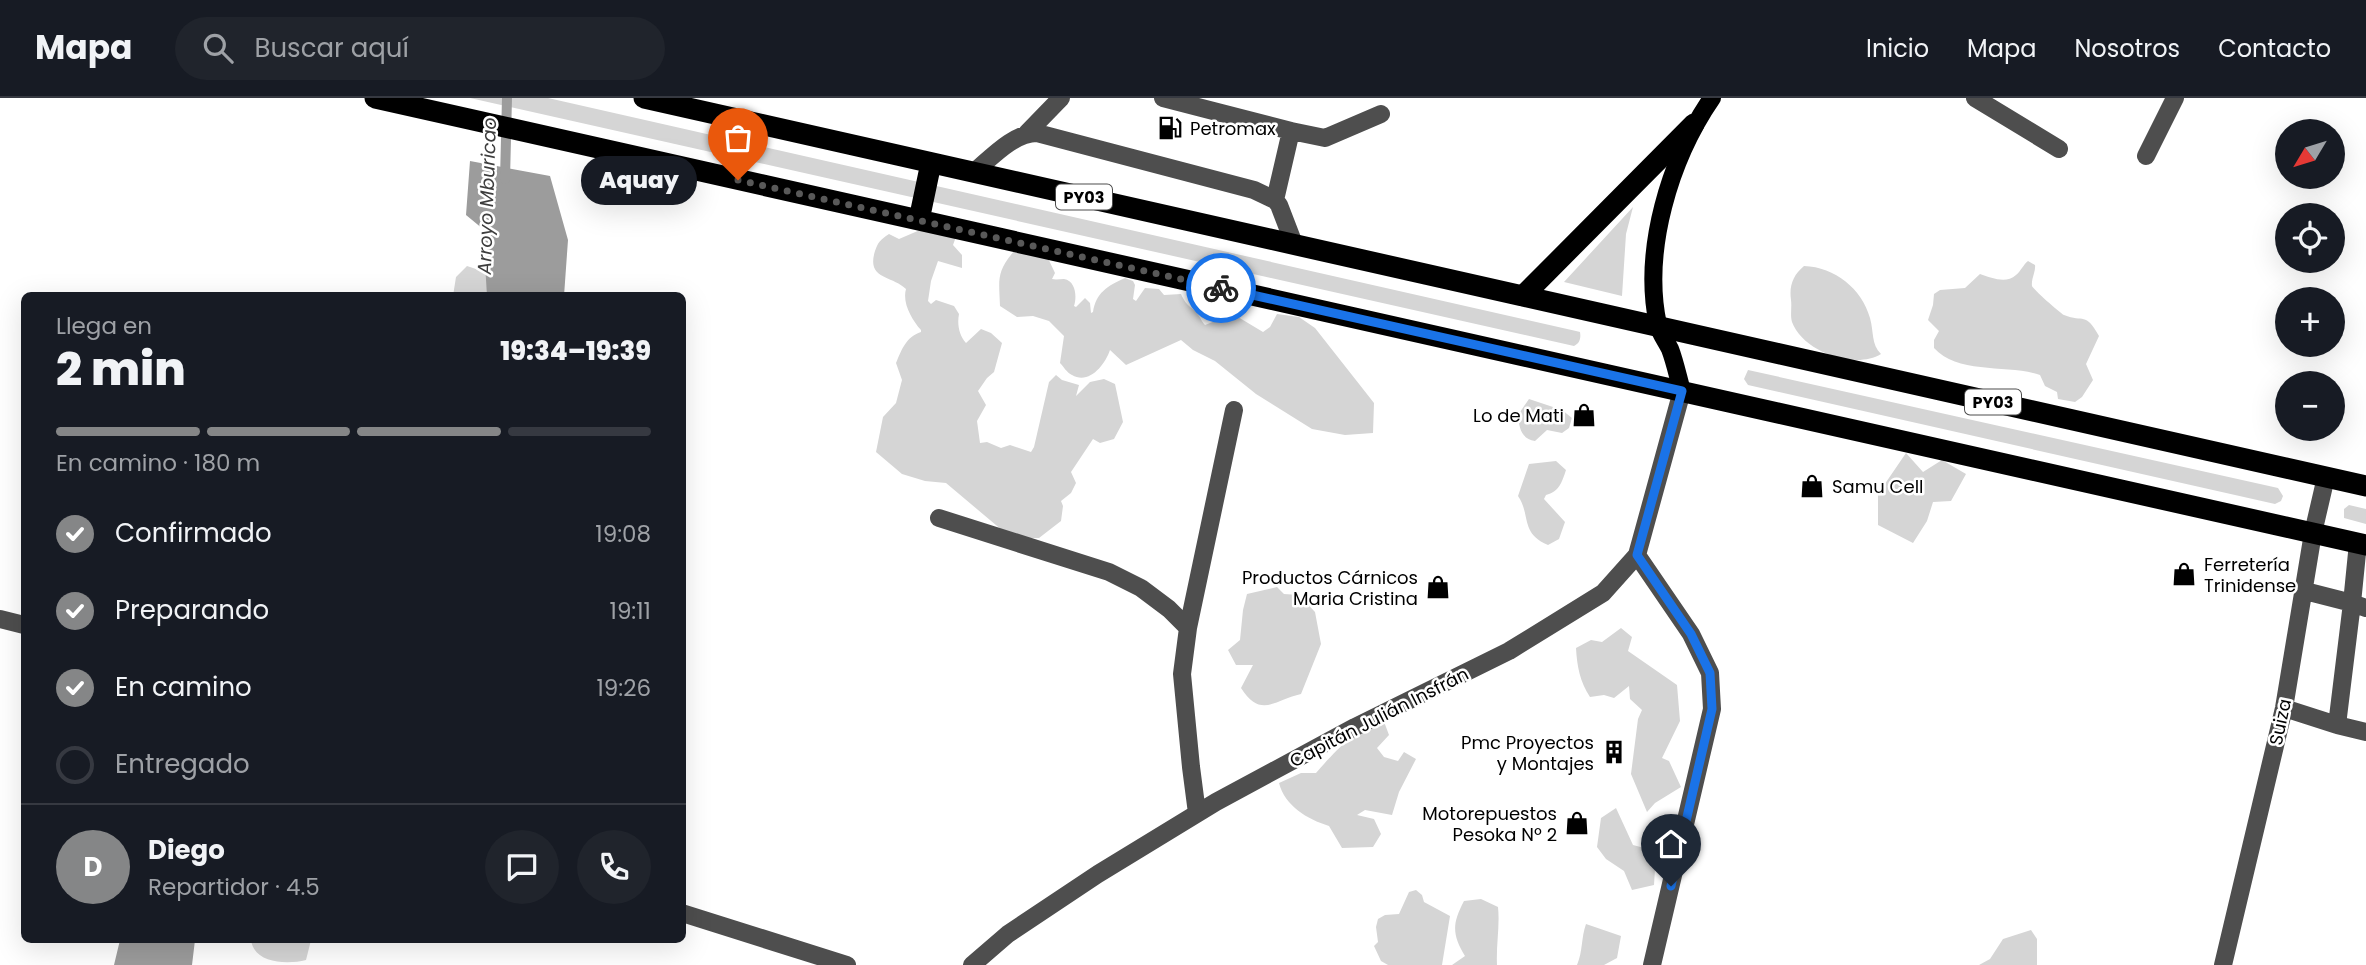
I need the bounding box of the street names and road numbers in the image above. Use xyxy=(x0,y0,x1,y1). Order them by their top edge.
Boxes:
road number: PY03 xyxy=(1056,184,1112,209)
road number: PY03 xyxy=(1965,390,2021,414)
street label: Capitán Julián Insfrán xyxy=(1285,661,1473,773)
street label: Suiza xyxy=(2263,696,2297,748)

